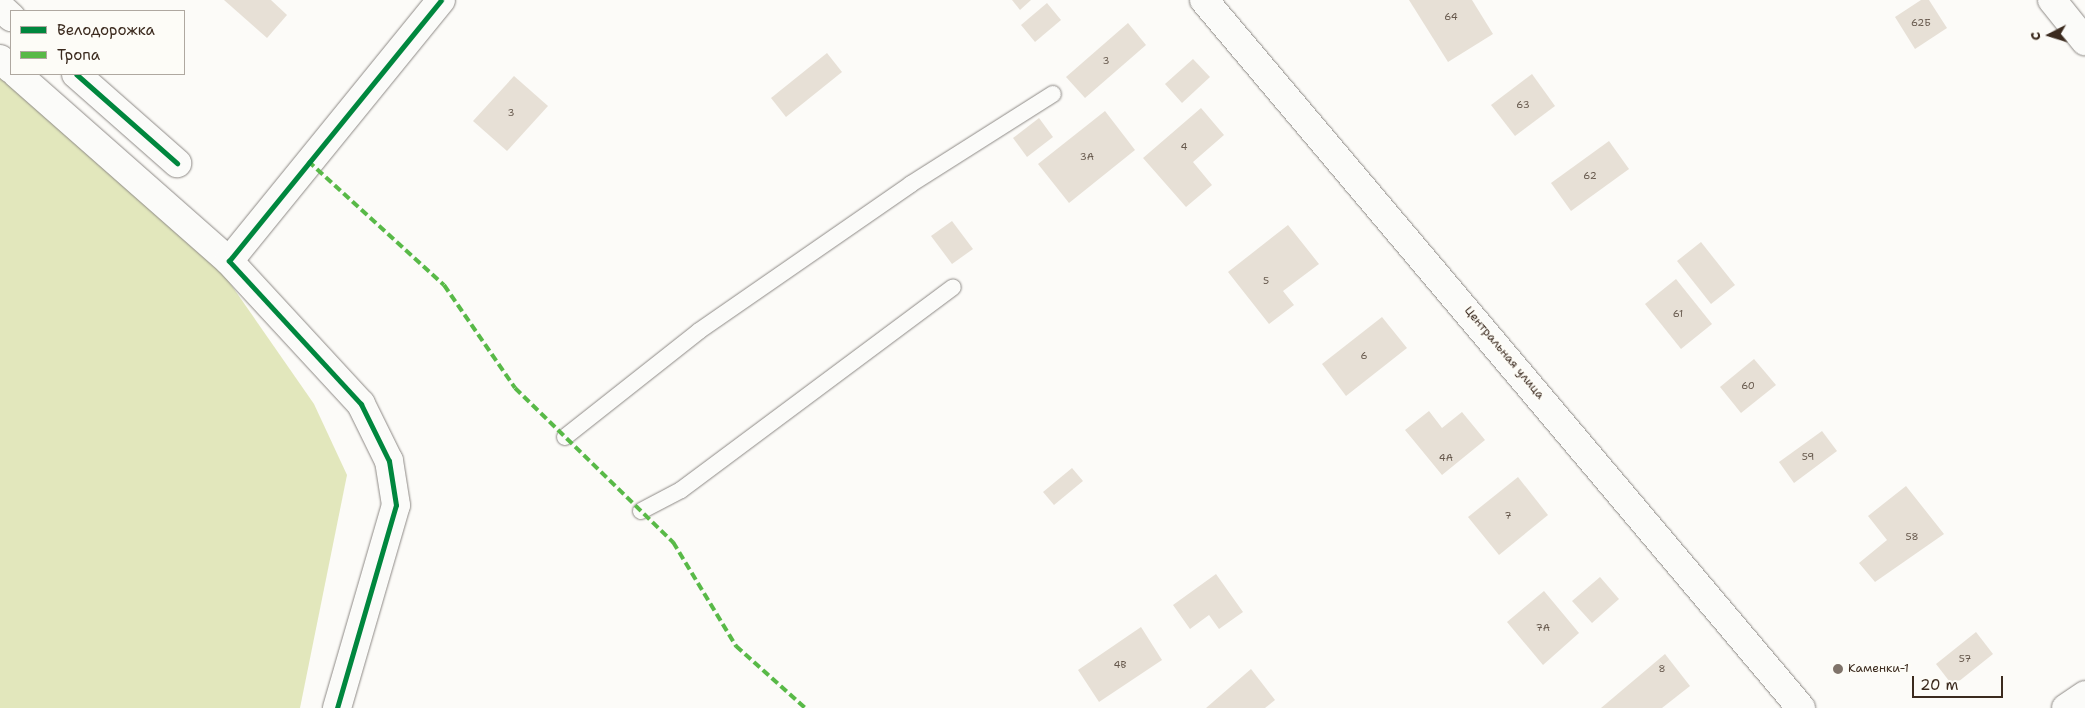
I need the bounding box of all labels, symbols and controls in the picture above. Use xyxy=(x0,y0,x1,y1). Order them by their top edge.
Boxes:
legend xyxy=(10,10,185,75)
north arrow xyxy=(2025,10,2075,60)
house number: 64 xyxy=(1444,11,1458,23)
house number: 62Б xyxy=(1911,17,1931,29)
text: Велодорожка xyxy=(57,20,155,40)
text: С xyxy=(2026,31,2044,41)
text: Тропа xyxy=(57,45,100,65)
house number: 3 xyxy=(1103,55,1109,67)
house number: 63 xyxy=(1516,99,1530,111)
house number: 3 xyxy=(508,107,514,119)
house number: 4 xyxy=(1181,141,1187,153)
house number: 3А xyxy=(1080,151,1094,163)
house number: 62 xyxy=(1583,170,1597,182)
house number: 5 xyxy=(1263,275,1269,287)
street label: Центральная улица xyxy=(1461,304,1547,402)
house number: 61 xyxy=(1673,308,1683,320)
house number: 6 xyxy=(1361,350,1367,362)
house number: 60 xyxy=(1741,380,1755,392)
house number: 59 xyxy=(1802,451,1814,463)
house number: 4А xyxy=(1439,452,1453,464)
house number: 7 xyxy=(1505,510,1511,522)
house number: 58 xyxy=(1906,531,1918,543)
house number: 7А xyxy=(1536,622,1550,634)
house number: 57 xyxy=(1959,653,1971,665)
house number: 4В xyxy=(1114,659,1126,671)
place label: Каменки-1 xyxy=(1848,662,1909,676)
house number: 8 xyxy=(1659,663,1665,675)
marker: Каменки-1 xyxy=(1832,663,1844,675)
scale bar xyxy=(1915,666,2006,698)
text: 20 m xyxy=(1920,675,1959,695)

